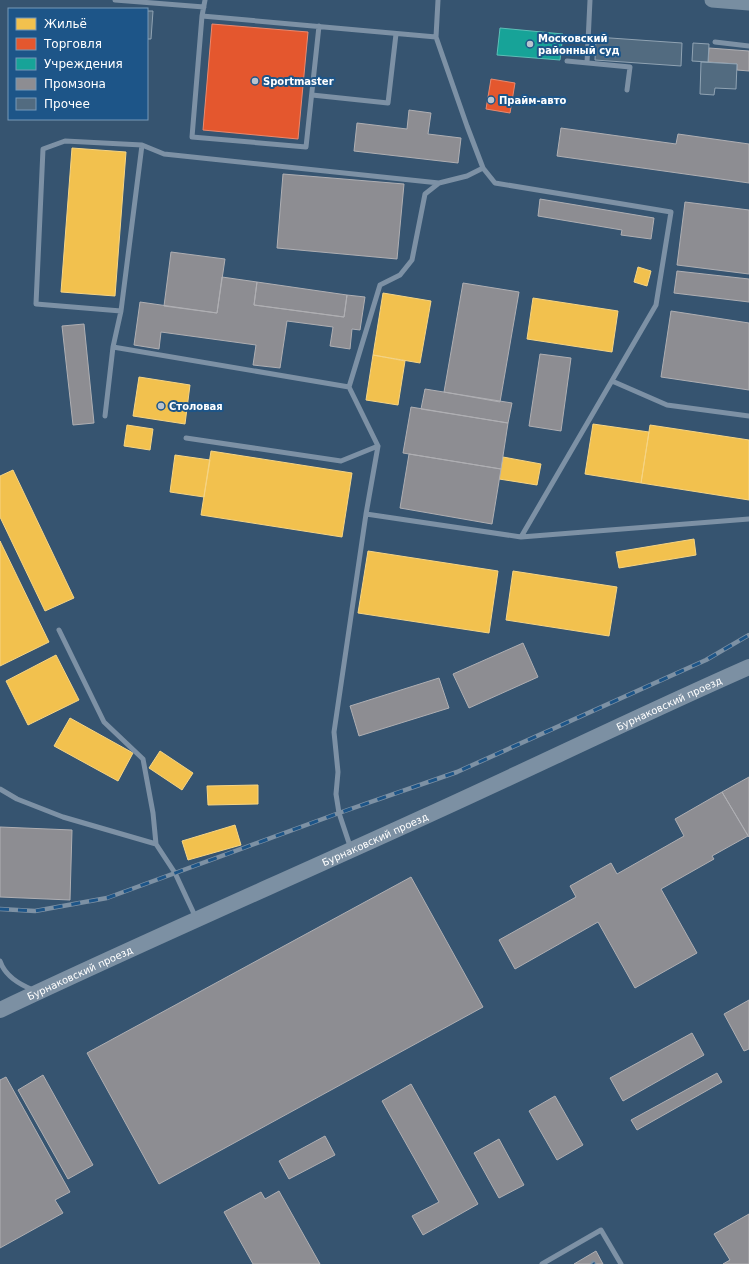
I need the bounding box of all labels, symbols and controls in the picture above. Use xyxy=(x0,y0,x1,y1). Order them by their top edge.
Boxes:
legend xyxy=(8,8,148,120)
text: Жильё xyxy=(44,17,87,31)
place label: Московский районный суд xyxy=(538,33,620,56)
text: Торговля xyxy=(43,37,102,51)
marker: Московский районный суд xyxy=(525,39,535,49)
text: Учреждения xyxy=(44,57,123,71)
marker: Sportmaster xyxy=(250,76,260,86)
place label: Sportmaster xyxy=(263,76,334,87)
text: Промзона xyxy=(44,77,106,91)
marker: Прайм-авто xyxy=(486,95,496,105)
place label: Прайм-авто xyxy=(499,95,566,106)
text: Прочее xyxy=(44,97,90,111)
marker: Столовая xyxy=(156,401,166,411)
place label: Столовая xyxy=(169,401,223,412)
street label: Бурнаковский проезд xyxy=(614,674,724,732)
street label: Бурнаковский проезд xyxy=(320,810,430,868)
street label: Бурнаковский проезд xyxy=(25,944,134,1002)

